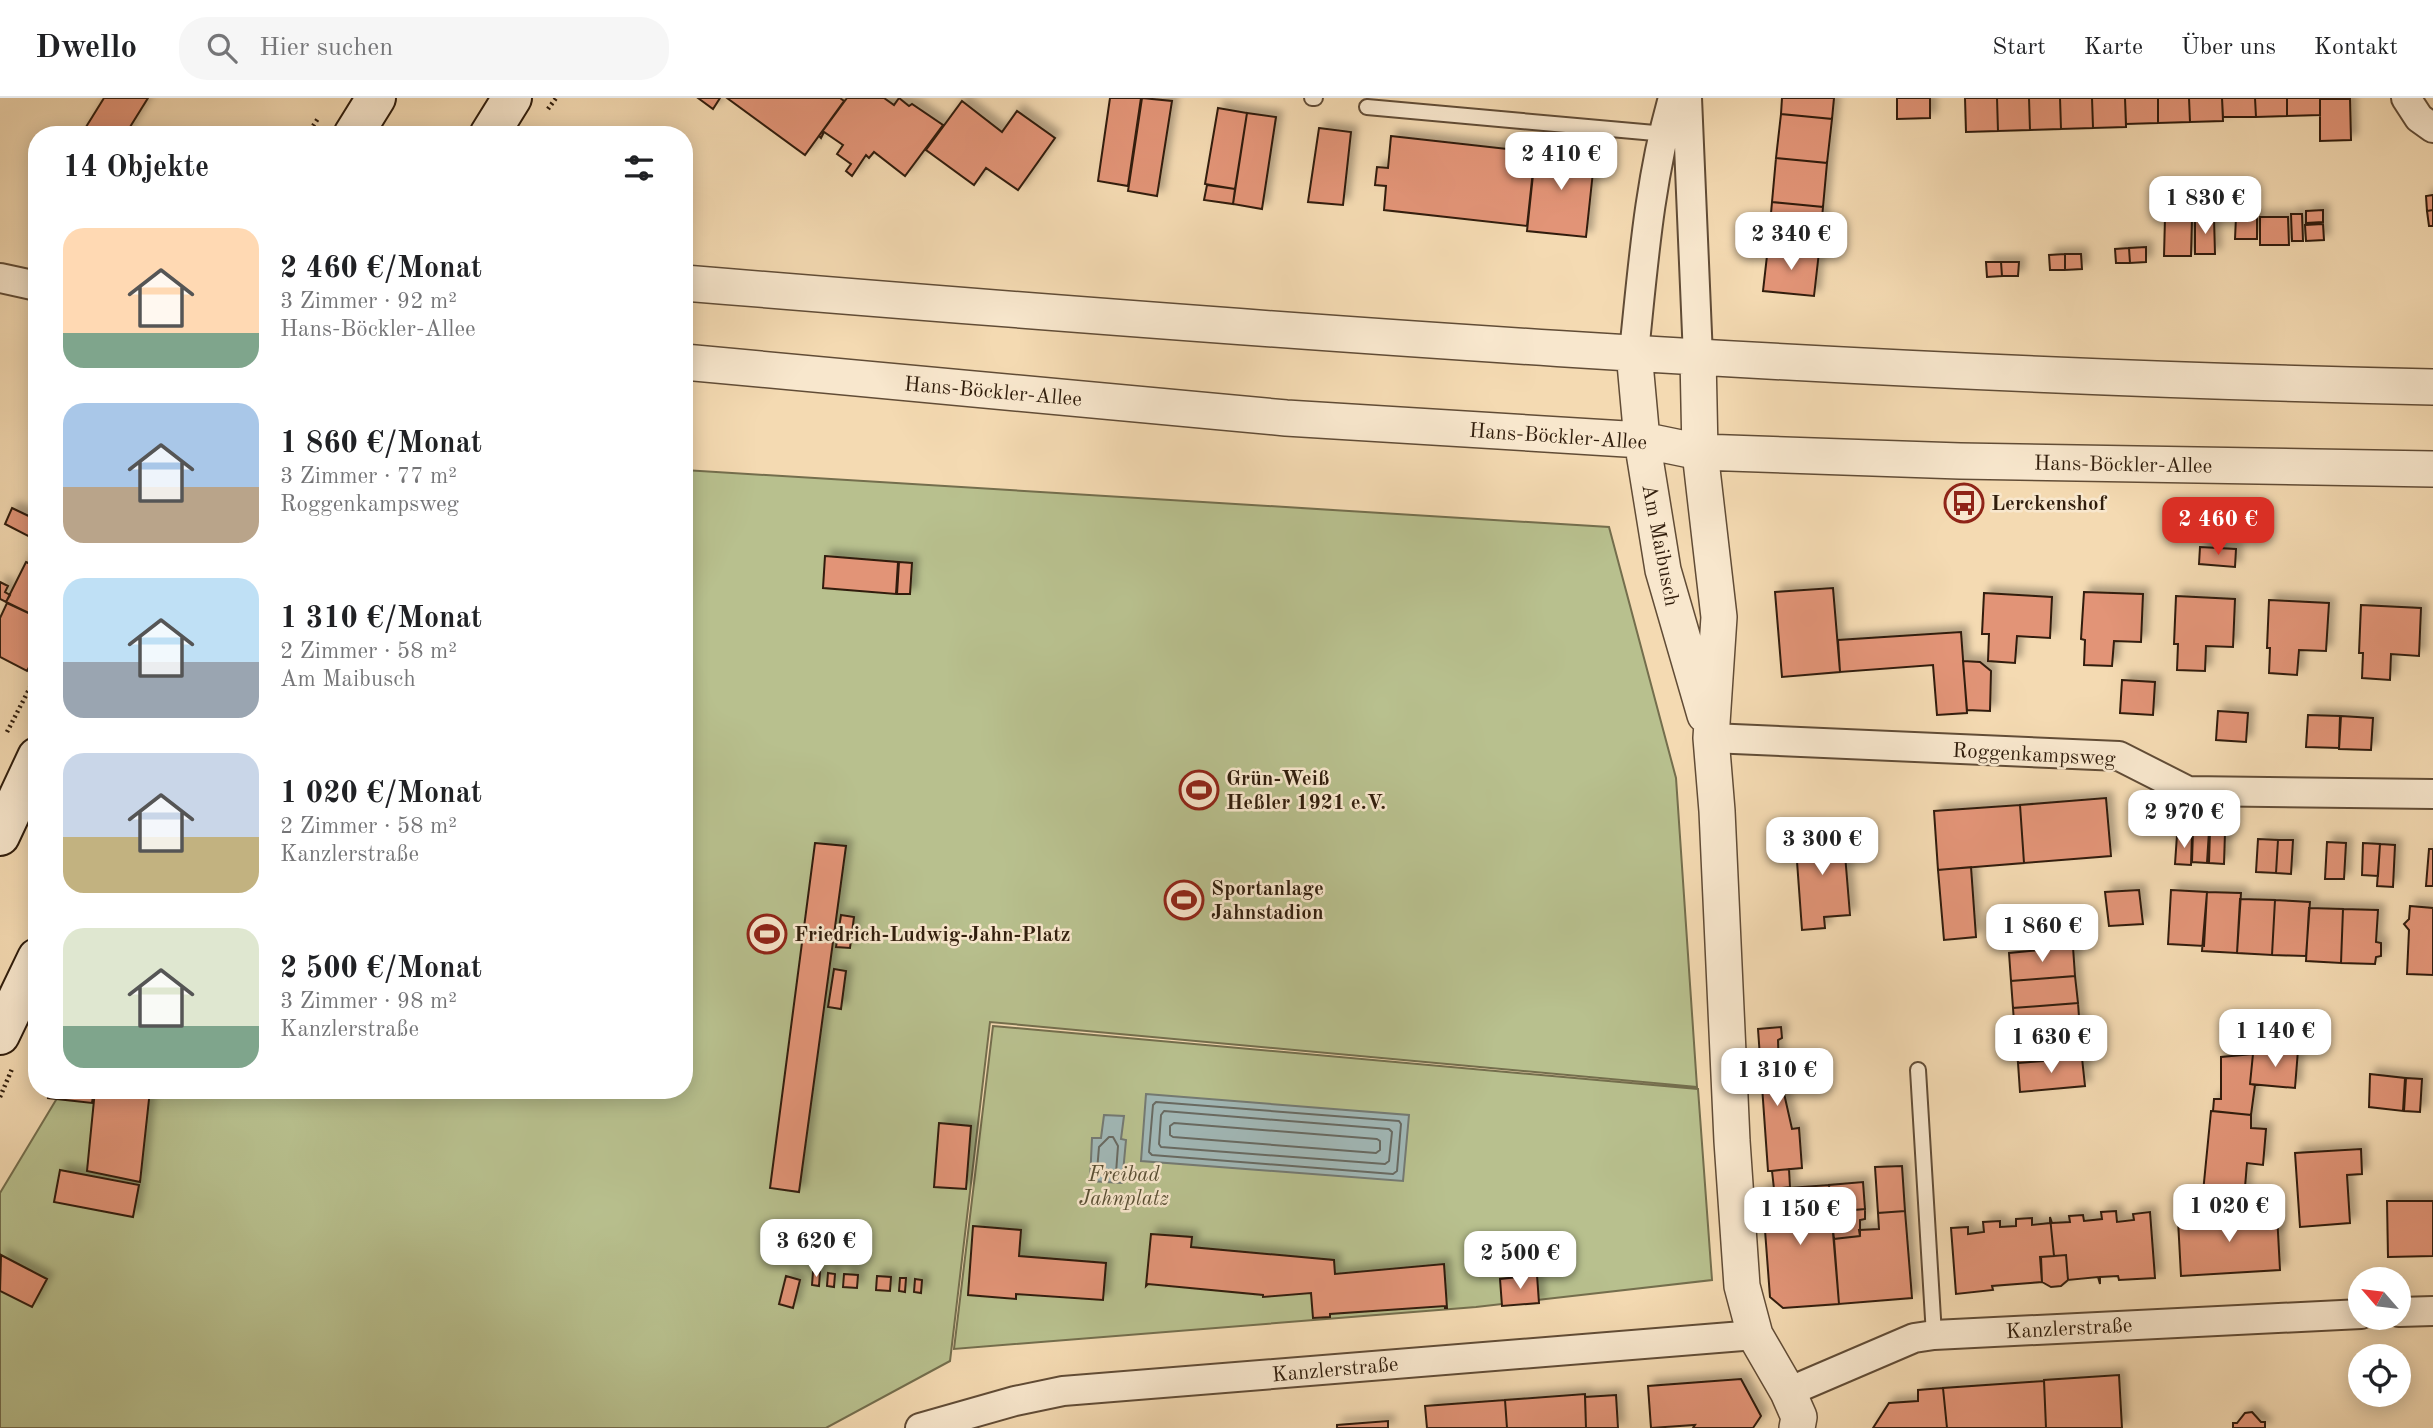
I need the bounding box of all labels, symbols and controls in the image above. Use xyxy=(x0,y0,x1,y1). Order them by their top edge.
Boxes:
search box xyxy=(179,17,669,80)
icon: search xyxy=(203,29,241,67)
text: Dwello xyxy=(35,32,137,65)
text: Hier suchen xyxy=(259,35,393,61)
text: Start xyxy=(1992,36,2046,60)
text: Karte xyxy=(2084,36,2143,60)
text: Über uns xyxy=(2181,36,2276,60)
text: Kontakt xyxy=(2314,36,2398,60)
pin: 2 410 € xyxy=(1496,132,1626,192)
text: 2 410 € xyxy=(1521,143,1601,166)
icon: filters xyxy=(620,149,658,187)
text: 14 Objekte xyxy=(63,153,209,183)
pin: 1 830 € xyxy=(2140,176,2270,236)
text: 1 830 € xyxy=(2165,187,2245,210)
pin: 2 340 € xyxy=(1726,212,1856,272)
text: 2 340 € xyxy=(1751,223,1831,246)
text: 2 460 €/Monat xyxy=(280,254,482,284)
icon: home xyxy=(119,256,203,340)
text: 3 Zimmer · 92 m² xyxy=(280,290,457,313)
text: Hans-Böckler-Allee xyxy=(280,318,476,341)
street label: Hans-Böckler-Allee xyxy=(903,374,1083,411)
street label: Hans-Böckler-Allee xyxy=(1468,421,1648,454)
text: 1 860 €/Monat xyxy=(280,429,482,459)
icon: home xyxy=(119,431,203,515)
street label: Hans-Böckler-Allee xyxy=(2034,453,2212,478)
text: 3 Zimmer · 77 m² xyxy=(280,465,457,488)
street label: Am Maibusch xyxy=(1637,482,1682,608)
bus stop icon: Lerckenshof xyxy=(1943,482,1985,524)
text: Roggenkampsweg xyxy=(280,493,459,516)
place label: Lerckenshof xyxy=(1991,494,2108,515)
pin: 2 460 € xyxy=(2153,498,2283,557)
text: 2 460 € xyxy=(2178,508,2258,531)
text: 1 310 €/Monat xyxy=(280,604,482,634)
icon: home xyxy=(119,606,203,690)
text: 2 Zimmer · 58 m² xyxy=(280,640,457,663)
text: Am Maibusch xyxy=(280,668,416,691)
street label: Roggenkampsweg xyxy=(1952,741,2117,770)
sports icon: Grün-Weiß Heßler 1921 e.V. xyxy=(1178,769,1220,811)
place label: Grün-Weiß Heßler 1921 e.V. xyxy=(1226,769,1386,814)
text: 1 020 €/Monat xyxy=(280,779,482,809)
icon: home xyxy=(119,781,203,865)
pin: 2 970 € xyxy=(2119,790,2249,850)
text: 2 970 € xyxy=(2144,801,2224,824)
text: 2 Zimmer · 58 m² xyxy=(280,815,457,838)
pin: 3 300 € xyxy=(1757,818,1887,877)
text: 3 300 € xyxy=(1782,828,1862,851)
text: Kanzlerstraße xyxy=(280,843,419,866)
sports icon: Sportanlage Jahnstadion xyxy=(1163,879,1205,921)
place label: Sportanlage Jahnstadion xyxy=(1211,879,1324,924)
pin: 1 860 € xyxy=(1977,904,2107,964)
sports icon: Friedrich-Ludwig-Jahn-Platz xyxy=(746,913,788,955)
text: 1 860 € xyxy=(2002,915,2082,938)
place label: Friedrich-Ludwig-Jahn-Platz xyxy=(794,925,1071,946)
text: 2 500 €/Monat xyxy=(280,954,482,984)
icon: home xyxy=(119,956,203,1040)
text: 3 Zimmer · 98 m² xyxy=(280,990,457,1013)
pin: 1 140 € xyxy=(2210,1010,2340,1069)
pin: 1 630 € xyxy=(1986,1016,2116,1075)
text: Kanzlerstraße xyxy=(280,1018,419,1041)
text: 1 140 € xyxy=(2235,1020,2315,1043)
text: 1 630 € xyxy=(2011,1026,2091,1049)
pin: 1 310 € xyxy=(1712,1048,1842,1108)
text: 1 310 € xyxy=(1737,1059,1817,1082)
park label: Freibad Jahnplatz xyxy=(1079,1165,1169,1210)
pin: 1 020 € xyxy=(2164,1184,2294,1244)
pin: 1 150 € xyxy=(1735,1188,1865,1247)
text: 1 020 € xyxy=(2189,1195,2269,1218)
text: 1 150 € xyxy=(1760,1198,1840,1221)
pin: 3 620 € xyxy=(751,1220,881,1279)
text: 3 620 € xyxy=(776,1230,856,1253)
pin: 2 500 € xyxy=(1455,1232,1585,1291)
text: 2 500 € xyxy=(1480,1242,1560,1265)
north arrow xyxy=(2348,1267,2412,1330)
map controls xyxy=(2348,1267,2411,1407)
street label: Kanzlerstraße xyxy=(2005,1316,2133,1343)
button: locate xyxy=(2348,1344,2411,1407)
street label: Kanzlerstraße xyxy=(1271,1355,1399,1386)

